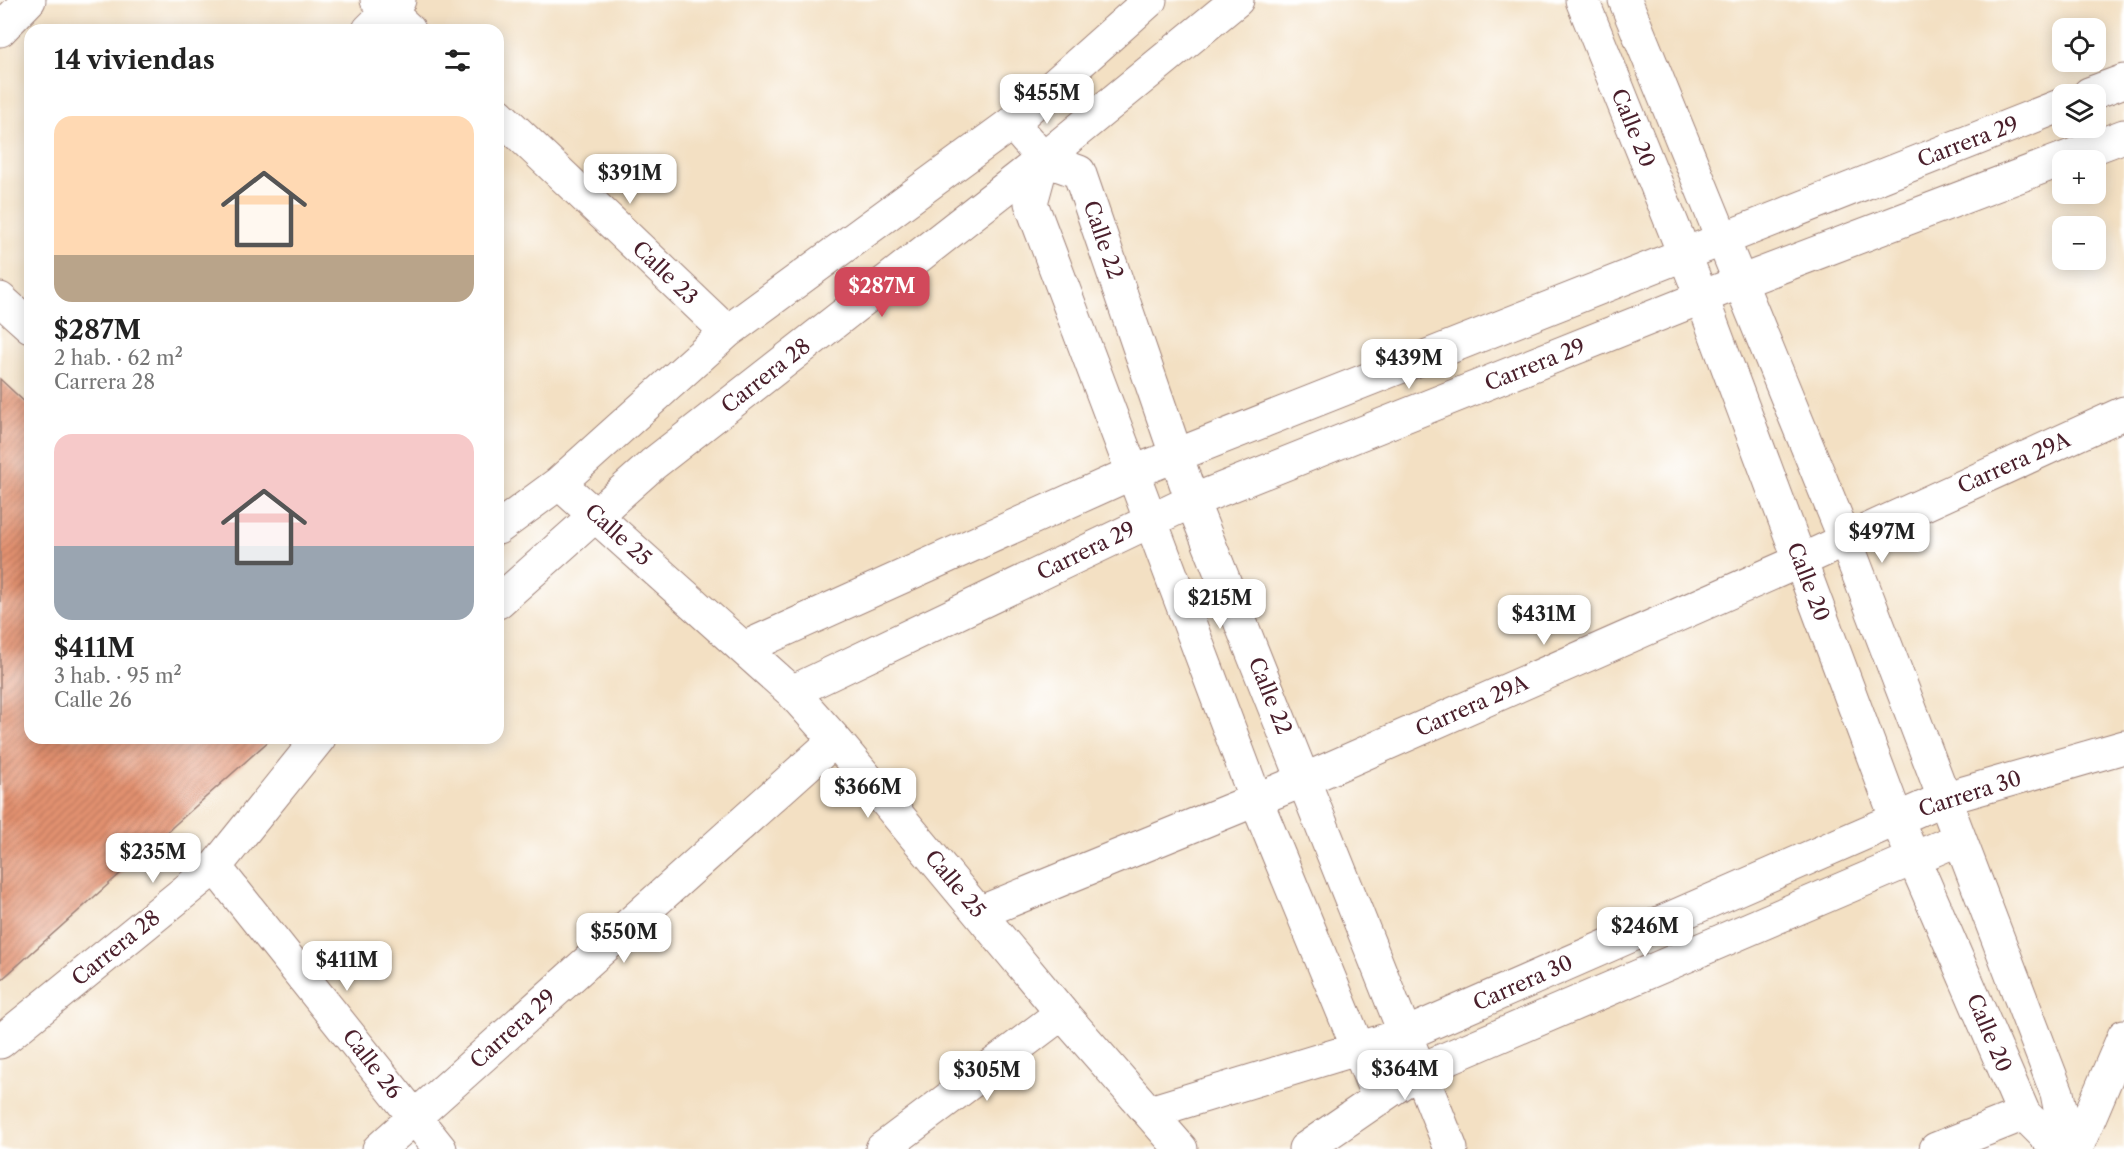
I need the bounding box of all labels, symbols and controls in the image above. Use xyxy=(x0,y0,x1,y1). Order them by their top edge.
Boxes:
map controls xyxy=(2052,18,2106,270)
button: locate xyxy=(2052,18,2106,72)
text: 14 viviendas xyxy=(54,44,215,76)
icon: filters xyxy=(441,44,474,77)
pin: $455M xyxy=(1005,74,1089,125)
text: $455M xyxy=(1014,81,1080,105)
button: layers xyxy=(2052,84,2106,138)
street label: Calle 20 xyxy=(1606,85,1661,171)
street label: Carrera 29 xyxy=(1914,111,2022,172)
button: + xyxy=(2052,150,2106,204)
pin: $391M xyxy=(588,154,672,205)
icon: home xyxy=(210,155,318,263)
text: $391M xyxy=(598,161,662,185)
street label: Calle 22 xyxy=(1078,197,1129,282)
button: − xyxy=(2052,216,2106,270)
street label: Calle 23 xyxy=(628,236,703,310)
pin: $287M xyxy=(840,267,924,318)
text: $287M xyxy=(849,274,915,298)
text: $287M xyxy=(54,314,141,346)
street label: Carrera 28 xyxy=(716,333,815,418)
street label: Carrera 29 xyxy=(1481,333,1589,396)
pin: $439M xyxy=(1367,339,1451,390)
text: 2 hab. · 62 m² xyxy=(54,346,183,370)
text: $439M xyxy=(1375,346,1443,370)
text: Carrera 28 xyxy=(54,370,155,394)
street label: Carrera 29A xyxy=(1954,426,2074,499)
icon: home xyxy=(210,473,318,581)
street label: Calle 25 xyxy=(580,498,657,571)
pin: $497M xyxy=(1840,513,1924,564)
street label: Carrera 29 xyxy=(1033,516,1139,585)
text: $497M xyxy=(1849,520,1915,544)
street label: Calle 20 xyxy=(1782,539,1835,625)
pin: $215M xyxy=(1178,579,1262,630)
text: $215M xyxy=(1188,586,1252,610)
pin: $431M xyxy=(1502,595,1586,646)
text: $431M xyxy=(1512,602,1576,626)
text: $411M xyxy=(54,632,135,664)
street label: Calle 22 xyxy=(1244,653,1297,738)
text: 3 hab. · 95 m² xyxy=(54,664,182,688)
street label: Carrera 29A xyxy=(1412,669,1532,742)
text: Calle 26 xyxy=(54,688,132,712)
street label: Carrera 30 xyxy=(1915,765,2024,822)
pin: $366M xyxy=(826,768,910,819)
text: $366M xyxy=(834,775,902,799)
pin: $235M xyxy=(111,833,195,884)
text: $235M xyxy=(120,840,186,864)
street label: Calle 25 xyxy=(920,845,991,923)
street label: Carrera 28 xyxy=(67,905,165,991)
pin: $246M xyxy=(1603,907,1687,958)
pin: $550M xyxy=(582,913,666,964)
text: $246M xyxy=(1611,914,1679,938)
text: $550M xyxy=(590,920,658,944)
pin: $411M xyxy=(305,941,389,992)
text: $411M xyxy=(316,948,378,972)
street label: Carrera 30 xyxy=(1469,949,1577,1016)
street label: Carrera 29 xyxy=(465,984,560,1073)
street label: Calle 20 xyxy=(1962,990,2017,1076)
street label: Calle 26 xyxy=(337,1024,407,1103)
pin: $364M xyxy=(1363,1050,1447,1101)
pin: $305M xyxy=(945,1051,1029,1102)
text: $364M xyxy=(1371,1057,1439,1081)
text: $305M xyxy=(953,1058,1021,1082)

